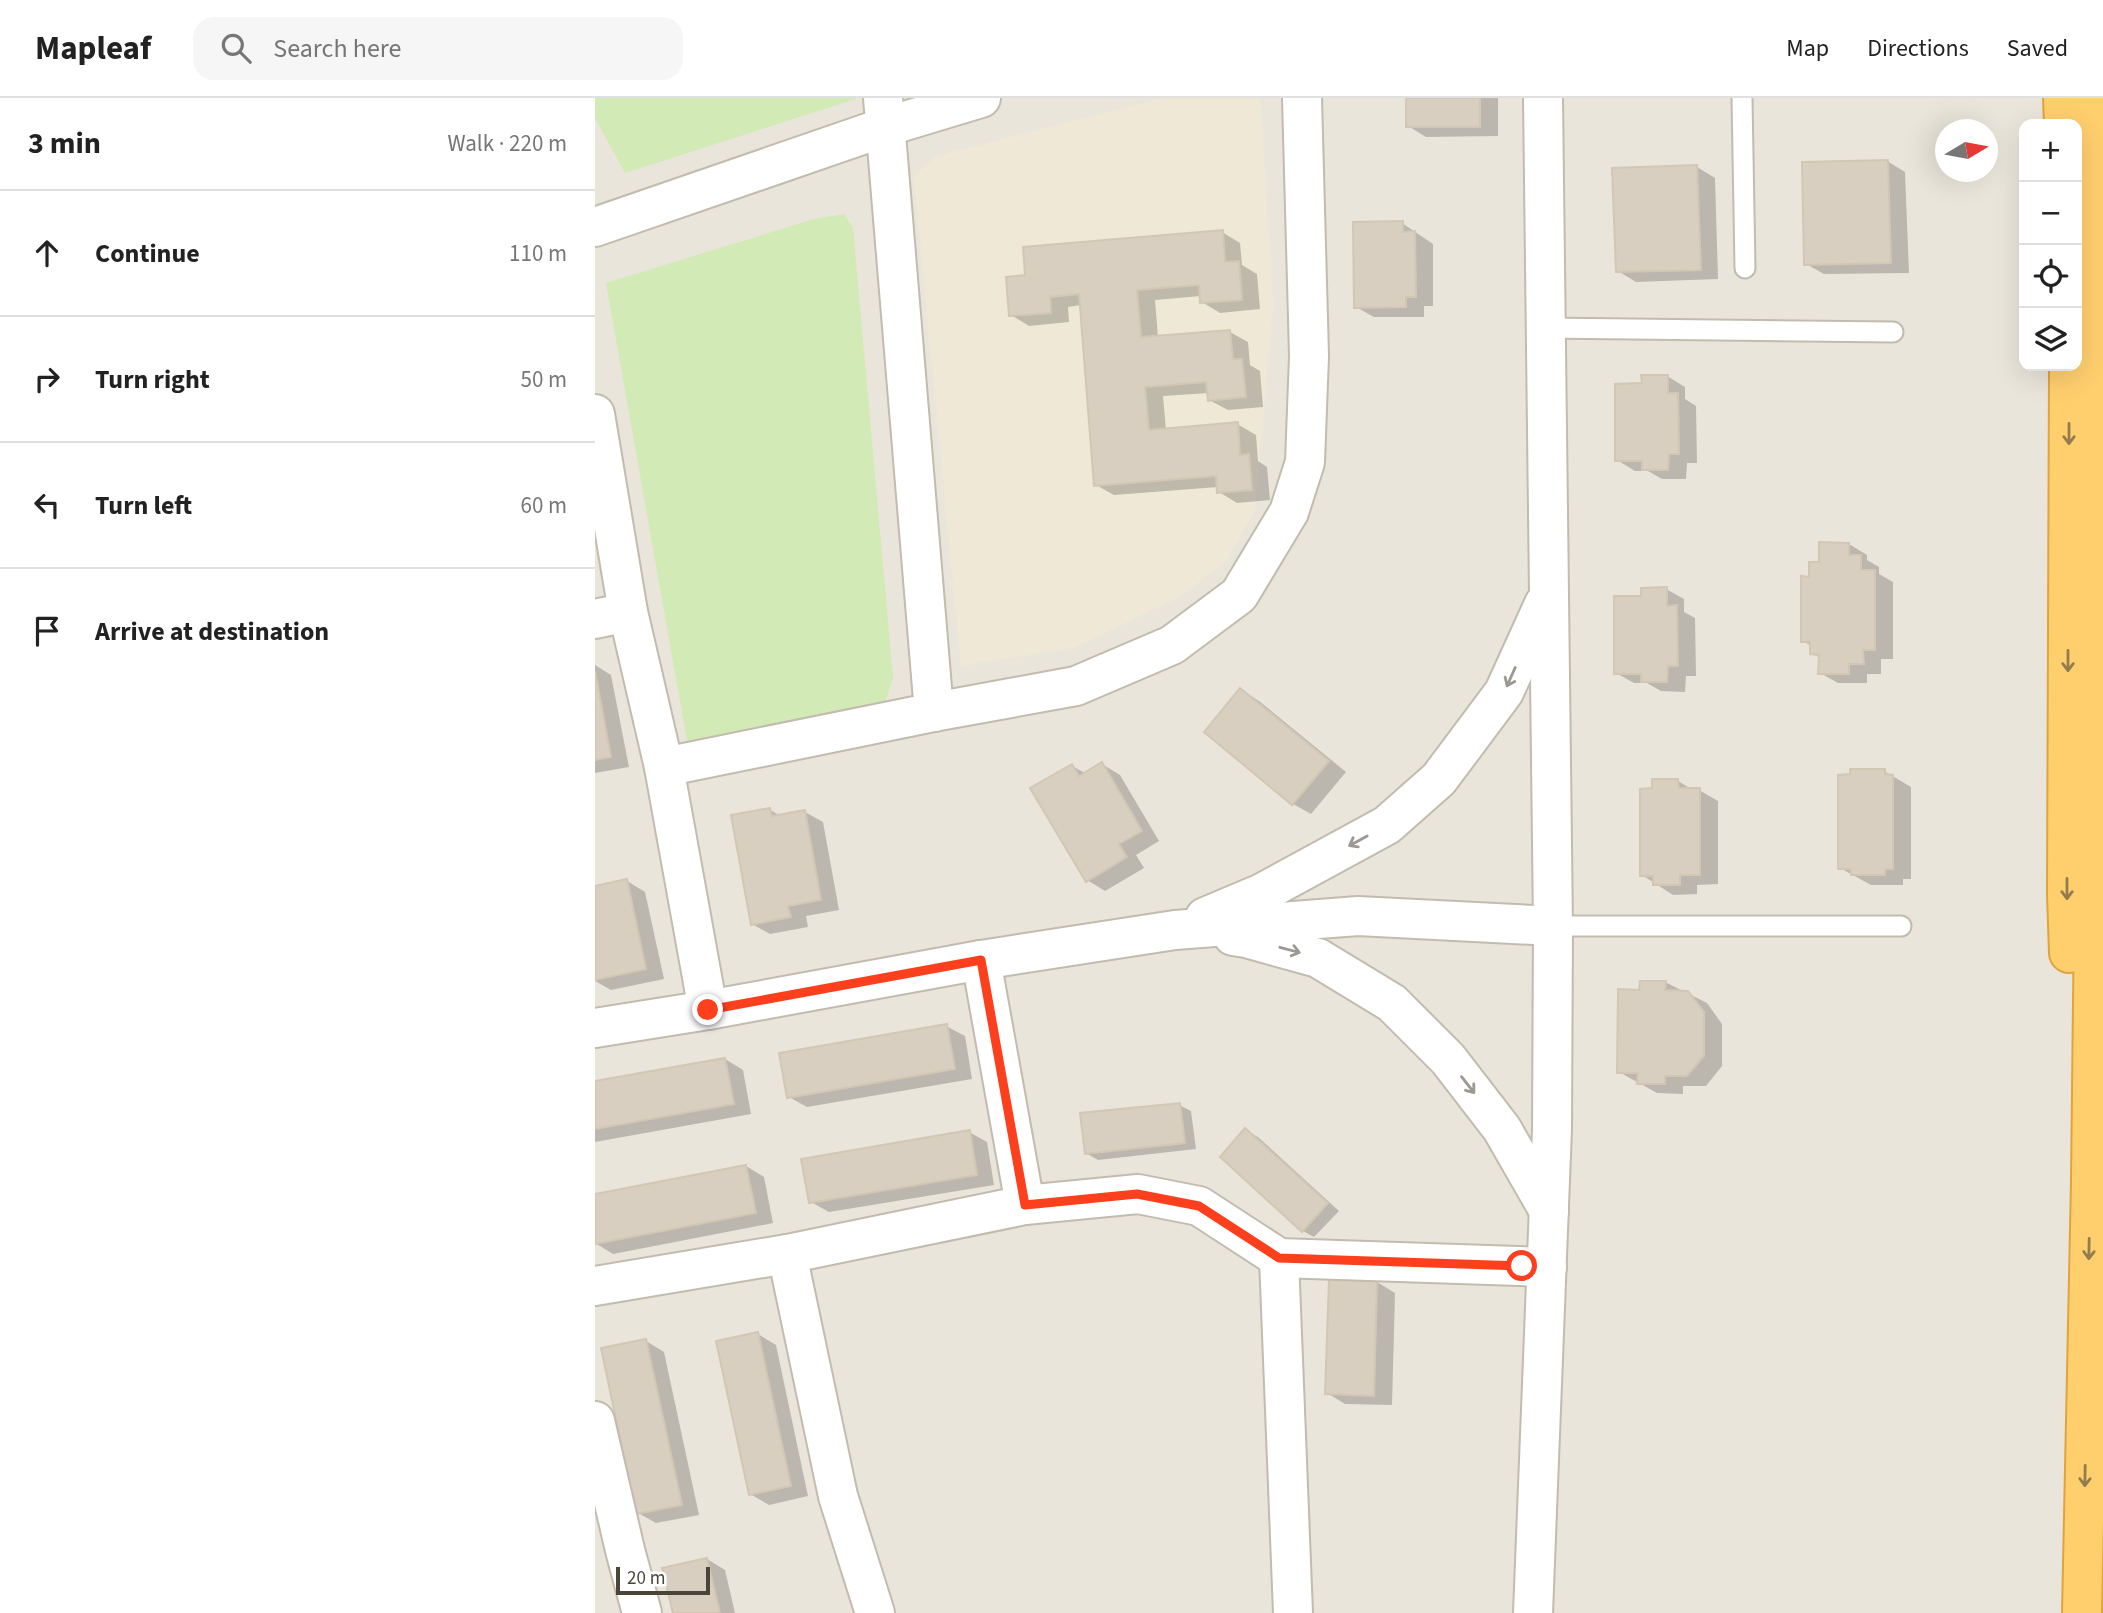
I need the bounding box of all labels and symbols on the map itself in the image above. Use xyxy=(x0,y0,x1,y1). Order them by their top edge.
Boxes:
north arrow xyxy=(1935,119,1998,182)
one-way arrow xyxy=(2062,422,2076,445)
one-way arrow xyxy=(2061,650,2075,673)
one-way arrow xyxy=(1504,666,1517,687)
one-way arrow xyxy=(1349,834,1369,848)
one-way arrow xyxy=(2060,877,2074,900)
one-way arrow xyxy=(1278,944,1301,957)
route end xyxy=(692,994,723,1025)
one-way arrow xyxy=(1460,1076,1475,1094)
one-way arrow xyxy=(2083,1237,2096,1260)
route start xyxy=(1506,1250,1537,1281)
one-way arrow xyxy=(2078,1465,2092,1488)
scale bar xyxy=(616,1564,711,1596)

